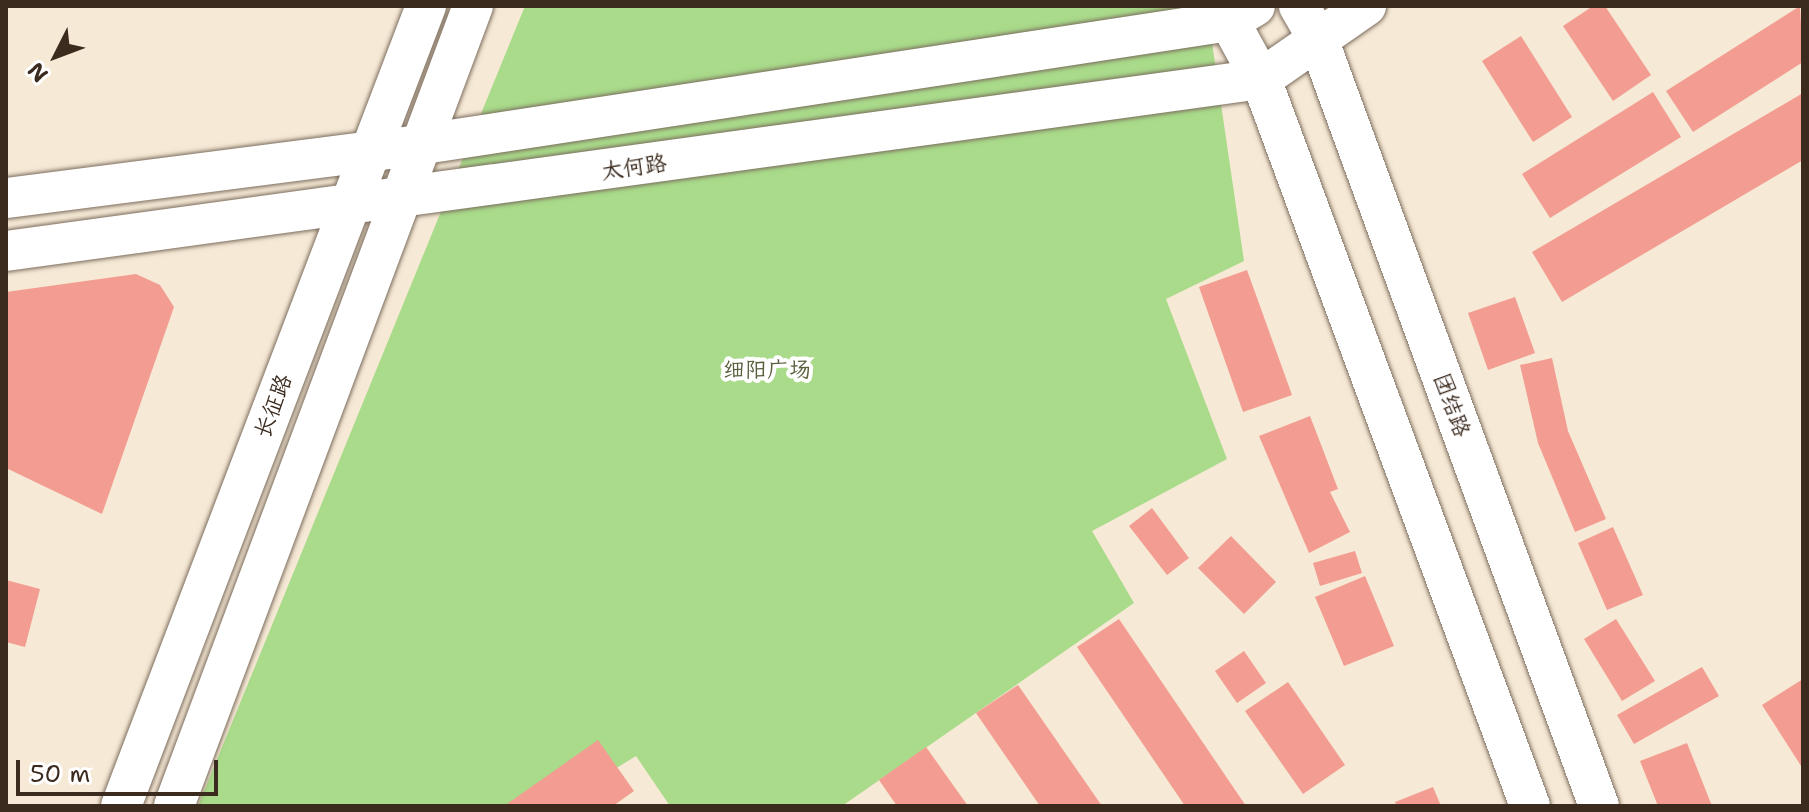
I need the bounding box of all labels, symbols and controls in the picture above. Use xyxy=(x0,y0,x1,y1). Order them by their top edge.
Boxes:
north arrow xyxy=(16,16,96,96)
text: N xyxy=(21,56,54,89)
street label: 太何路 xyxy=(599,149,669,185)
park label: 细阳广场 xyxy=(723,357,811,383)
street label: 团结路 xyxy=(1428,369,1476,441)
street label: 长征路 xyxy=(249,370,297,442)
scale bar xyxy=(20,744,222,794)
text: 50 m xyxy=(30,758,90,790)

